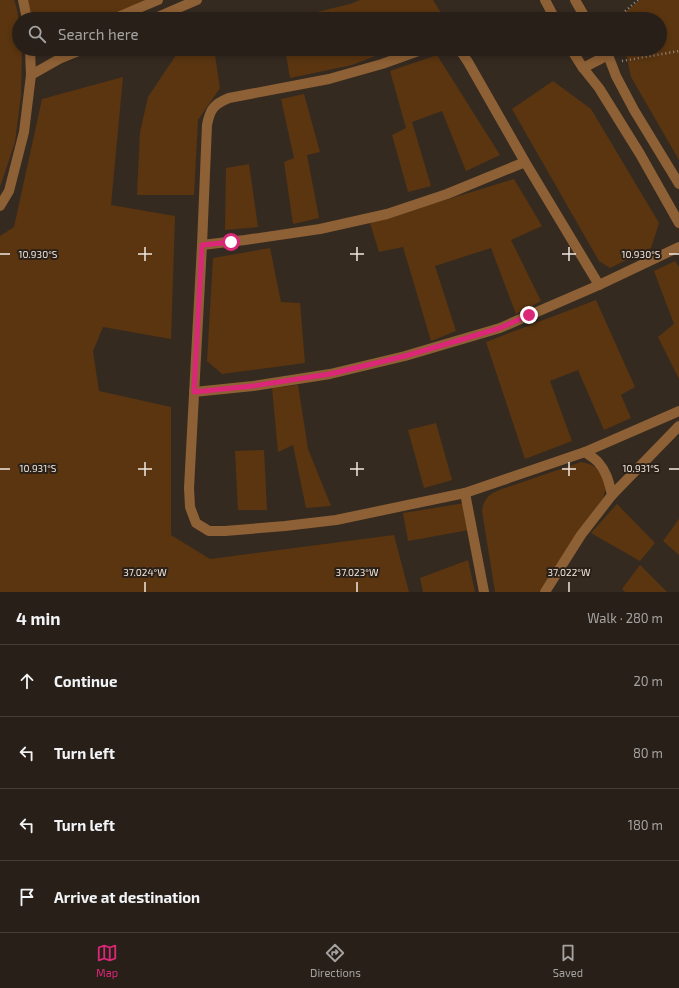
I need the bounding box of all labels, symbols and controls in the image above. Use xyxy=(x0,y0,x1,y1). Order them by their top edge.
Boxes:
search box xyxy=(12,12,667,56)
icon: search xyxy=(26,23,48,45)
text: Search here xyxy=(58,25,139,43)
route start xyxy=(222,233,240,251)
text: 10.930°S xyxy=(19,248,58,260)
text: 10.930°S xyxy=(622,248,661,260)
route end xyxy=(520,306,538,324)
text: 10.931°S xyxy=(20,462,57,474)
text: 10.931°S xyxy=(623,462,660,474)
text: 37.024°W xyxy=(123,566,167,578)
text: 37.023°W xyxy=(336,566,379,578)
text: 37.022°W xyxy=(548,566,591,578)
text: 4 min xyxy=(16,608,60,628)
text: Walk · 280 m xyxy=(587,610,663,626)
icon: ahead xyxy=(16,670,38,692)
text: Continue xyxy=(54,672,117,690)
text: 20 m xyxy=(634,673,663,689)
icon: left xyxy=(16,742,38,764)
text: Turn left xyxy=(54,744,115,762)
text: 80 m xyxy=(633,745,663,761)
icon: left xyxy=(16,814,38,836)
text: Turn left xyxy=(54,816,115,834)
text: 180 m xyxy=(628,817,663,833)
icon: arrive xyxy=(16,886,38,908)
text: Arrive at destination xyxy=(54,888,200,906)
tab: Map xyxy=(96,942,118,979)
tab: Directions xyxy=(310,942,361,979)
tab: Saved xyxy=(553,942,583,979)

